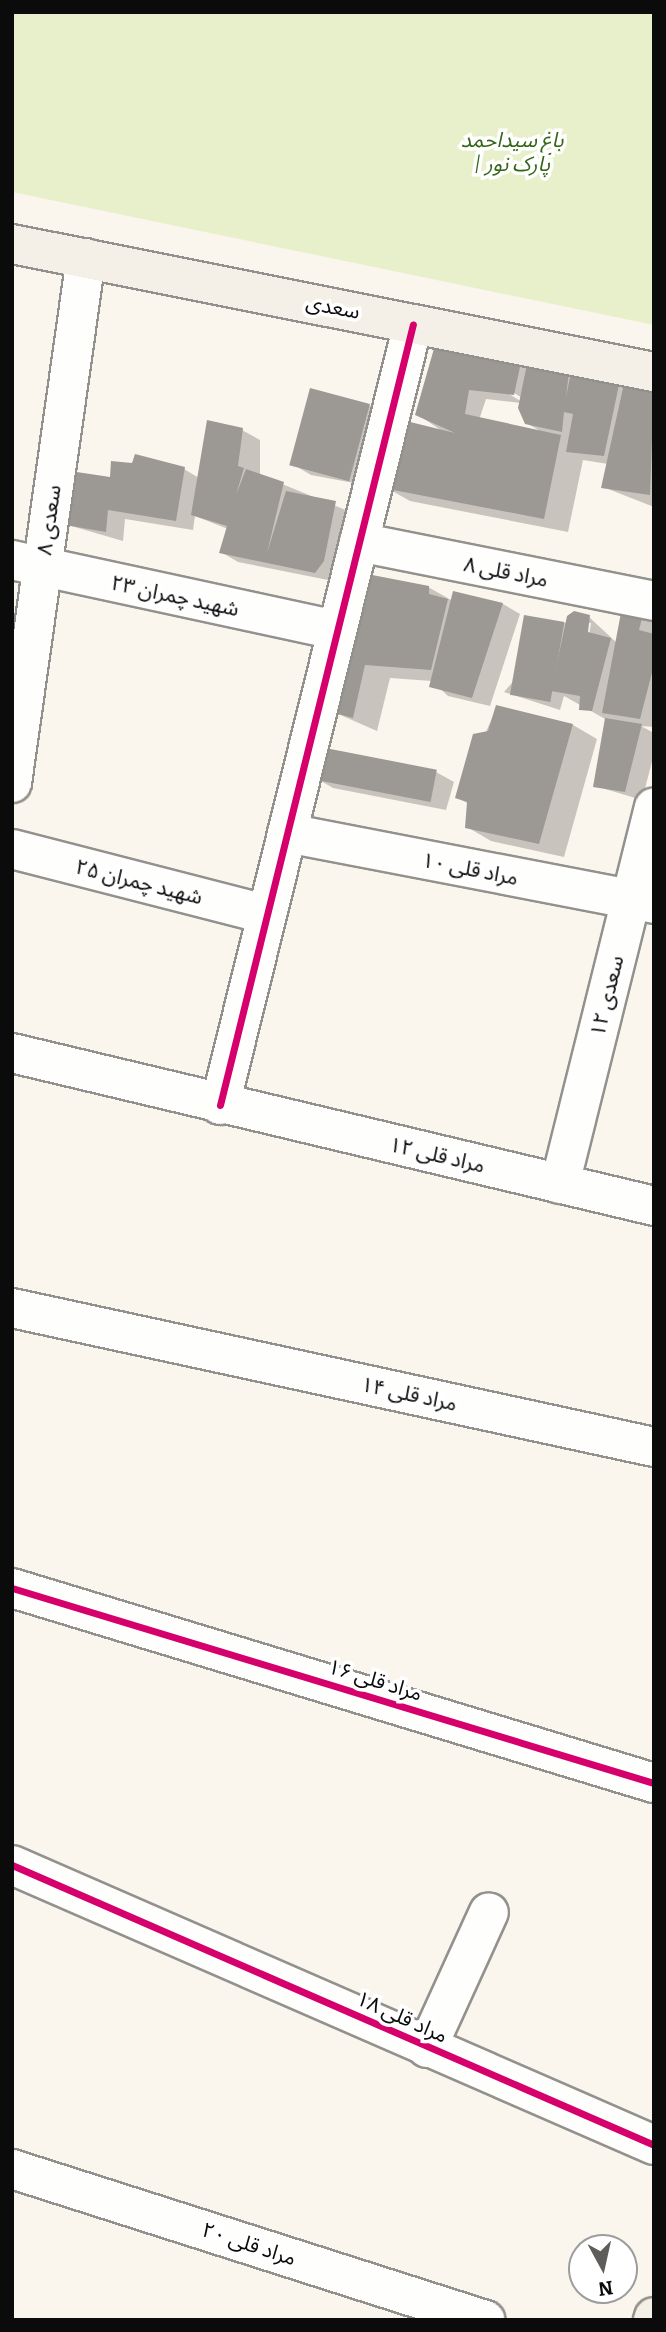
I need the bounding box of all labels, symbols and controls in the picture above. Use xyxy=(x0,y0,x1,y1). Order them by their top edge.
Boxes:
park label: باغ سیداحمد | پارک نور xyxy=(461,127,563,177)
street label: سعدی xyxy=(304,289,362,325)
street label: سعدی ۸ xyxy=(32,483,66,557)
street label: مراد قلی ۸ xyxy=(462,551,550,593)
street label: شهید چمران ۲۳ xyxy=(109,570,241,622)
street label: مراد قلی ۱۰ xyxy=(420,847,520,891)
street label: شهید چمران ۲۵ xyxy=(73,854,205,910)
street label: سعدی ۱۲ xyxy=(585,953,629,1039)
street label: مراد قلی ۱۲ xyxy=(387,1132,487,1178)
street label: مراد قلی ۱۴ xyxy=(359,1372,459,1416)
street label: مراد قلی ۱۶ xyxy=(325,1654,425,1706)
street label: مراد قلی ۱۸ xyxy=(352,1986,452,2048)
street label: مراد قلی ۲۰ xyxy=(199,2217,299,2271)
north arrow xyxy=(568,2234,638,2304)
text: N xyxy=(597,2276,615,2301)

